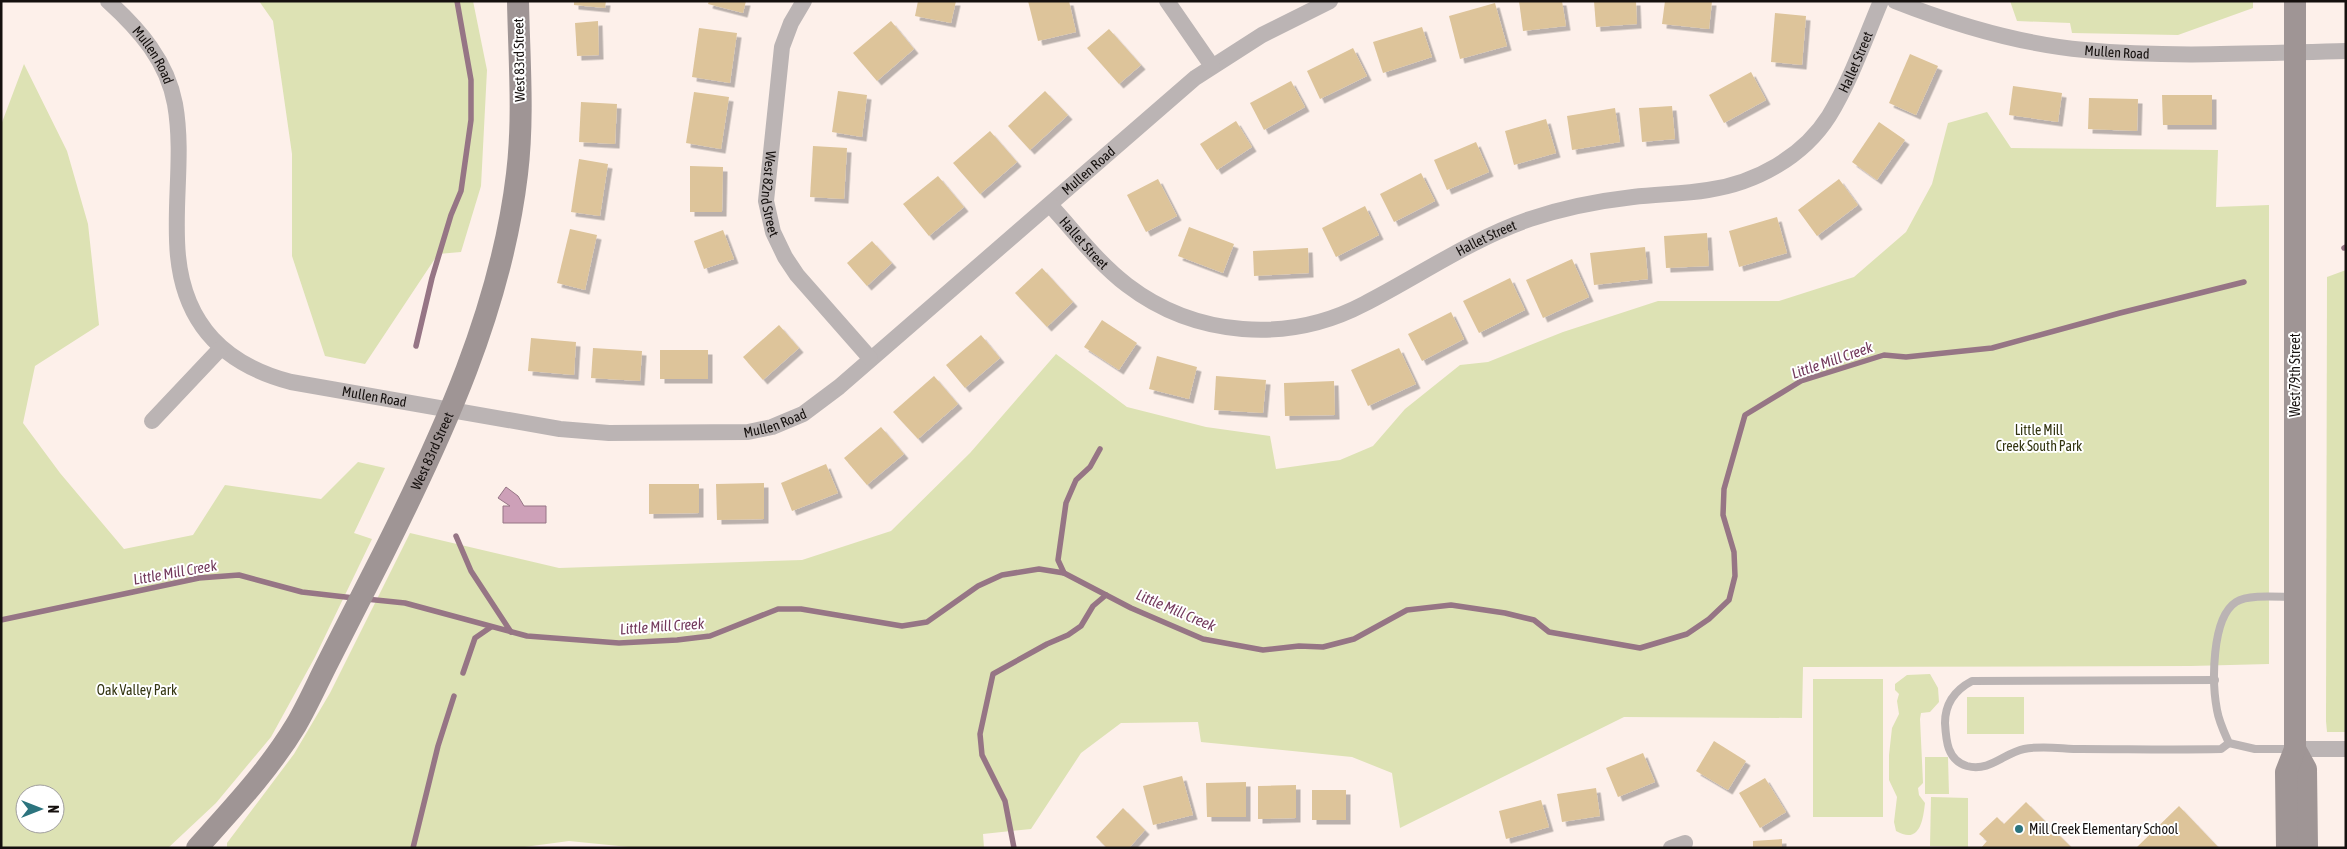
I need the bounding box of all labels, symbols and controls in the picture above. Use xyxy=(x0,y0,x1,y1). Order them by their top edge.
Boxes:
street label: West 83rd Street xyxy=(510,18,528,102)
street label: Mullen Road xyxy=(129,23,177,86)
street label: Hallet Street xyxy=(1835,29,1876,95)
street label: Mullen Road xyxy=(2084,42,2150,62)
street label: Mullen Road xyxy=(1058,143,1118,198)
street label: West 82nd Street xyxy=(757,150,782,239)
street label: Hallet Street xyxy=(1056,213,1112,273)
street label: Hallet Street xyxy=(1453,217,1519,259)
street label: West 79th Street xyxy=(2287,333,2303,417)
water label: Little Mill Creek xyxy=(1789,338,1875,382)
street label: Mullen Road xyxy=(341,383,408,410)
street label: Mullen Road xyxy=(742,406,809,441)
street label: West 83rd Street xyxy=(407,410,456,493)
park label: Little Mill Creek South Park xyxy=(1996,422,2082,454)
water label: Little Mill Creek xyxy=(132,556,219,588)
water label: Little Mill Creek xyxy=(1134,586,1219,635)
water label: Little Mill Creek xyxy=(619,615,705,637)
park label: Oak Valley Park xyxy=(97,682,177,698)
north arrow xyxy=(15,784,65,834)
text: N xyxy=(45,805,61,813)
place label: Mill Creek Elementary School xyxy=(2029,821,2179,837)
marker: Mill Creek Elementary School xyxy=(2013,823,2025,835)

